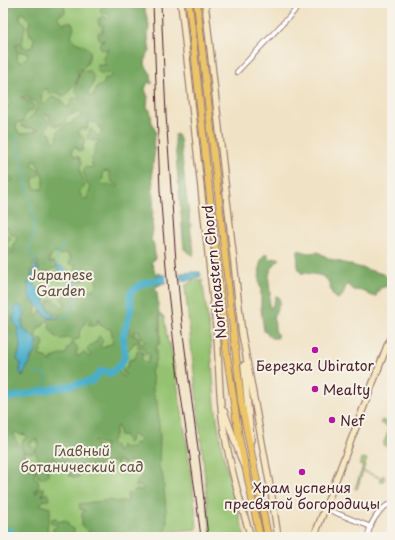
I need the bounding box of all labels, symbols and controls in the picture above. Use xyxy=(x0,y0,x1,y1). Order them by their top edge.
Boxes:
street label: Northeastern Chord xyxy=(197,204,231,340)
park label: Japanese Garden xyxy=(29,264,93,301)
marker: Березка Ubirator xyxy=(310,345,320,355)
place label: Березка Ubirator xyxy=(256,355,375,376)
place label: Mealty xyxy=(323,379,370,400)
marker: Mealty xyxy=(310,384,320,394)
place label: Nef xyxy=(340,410,366,431)
marker: Nef xyxy=(327,415,337,425)
park label: Главный ботанический сад xyxy=(20,440,144,477)
marker: Храм успения пресвятой богородицы xyxy=(297,467,307,477)
place label: Храм успения пресвятой богородицы xyxy=(224,477,380,514)

